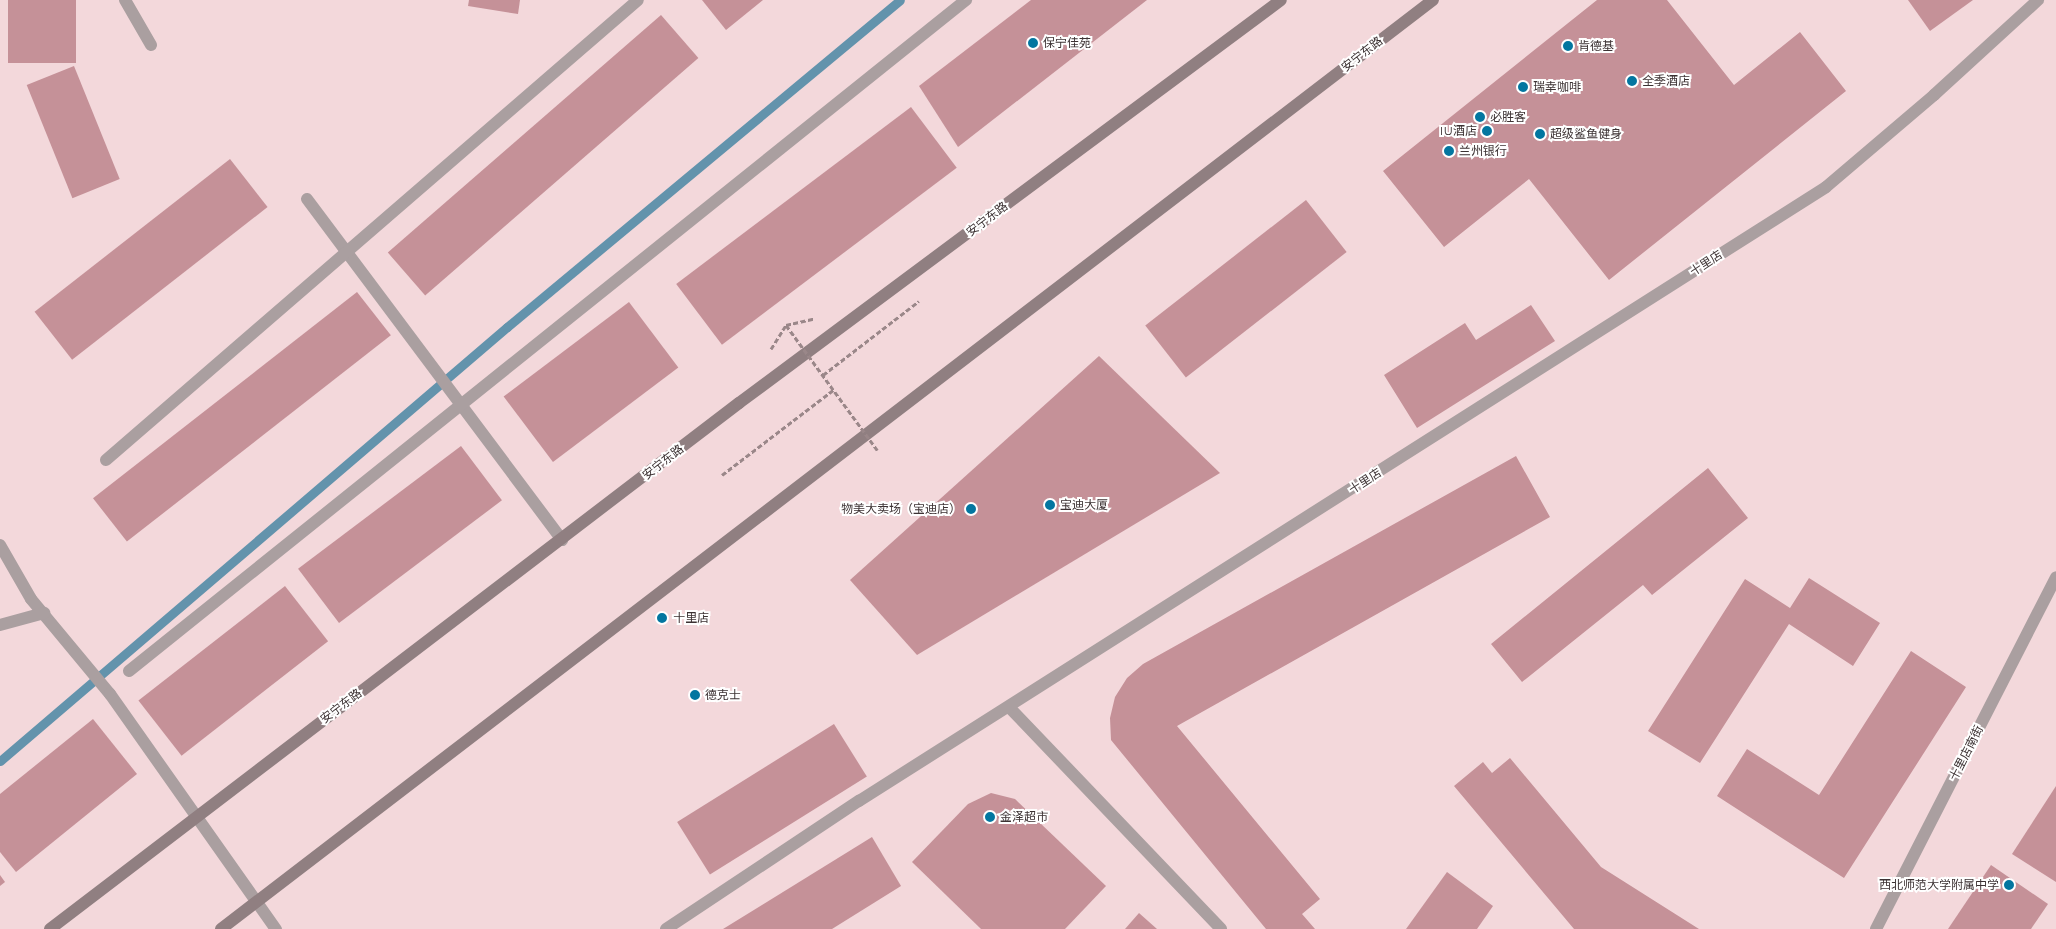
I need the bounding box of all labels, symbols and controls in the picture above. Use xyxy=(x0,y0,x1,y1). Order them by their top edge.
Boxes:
street label: 安宁东路 xyxy=(1339,34,1385,74)
place label: 保宁佳苑 xyxy=(1043,36,1091,50)
marker: 保宁佳苑 xyxy=(1027,37,1039,49)
place label: 肯德基 xyxy=(1578,39,1614,53)
marker: 肯德基 xyxy=(1562,40,1574,52)
place label: 全季酒店 xyxy=(1642,74,1690,88)
marker: 全季酒店 xyxy=(1626,75,1638,87)
place label: 瑞幸咖啡 xyxy=(1533,80,1581,94)
marker: 瑞幸咖啡 xyxy=(1517,81,1529,93)
place label: 必胜客 xyxy=(1490,110,1526,124)
marker: 必胜客 xyxy=(1474,111,1486,123)
place label: IU酒店 xyxy=(1440,124,1477,138)
marker: IU酒店 xyxy=(1481,125,1493,137)
place label: 超级鲨鱼健身 xyxy=(1550,127,1622,141)
marker: 超级鲨鱼健身 xyxy=(1534,128,1546,140)
place label: 兰州银行 xyxy=(1459,144,1507,158)
marker: 兰州银行 xyxy=(1443,145,1455,157)
street label: 安宁东路 xyxy=(963,199,1011,239)
street label: 十里店 xyxy=(1687,247,1725,279)
street label: 安宁东路 xyxy=(640,442,686,482)
street label: 十里店 xyxy=(1346,465,1384,497)
place label: 宝迪大厦 xyxy=(1060,498,1108,512)
marker: 宝迪大厦 xyxy=(1044,499,1056,511)
place label: 物美大卖场（宝迪店） xyxy=(841,502,961,516)
marker: 物美大卖场（宝迪店） xyxy=(965,503,977,515)
marker: 十里店 xyxy=(655,611,669,625)
place label: 十里店 xyxy=(673,611,709,625)
street label: 安宁东路 xyxy=(317,686,365,726)
place label: 德克士 xyxy=(705,688,741,702)
marker: 德克士 xyxy=(689,689,701,701)
street label: 十里店南街 xyxy=(1946,723,1986,783)
place label: 金泽超市 xyxy=(1000,810,1048,824)
marker: 金泽超市 xyxy=(984,811,996,823)
place label: 西北师范大学附属中学 xyxy=(1879,878,1999,892)
marker: 西北师范大学附属中学 xyxy=(2003,879,2015,891)

